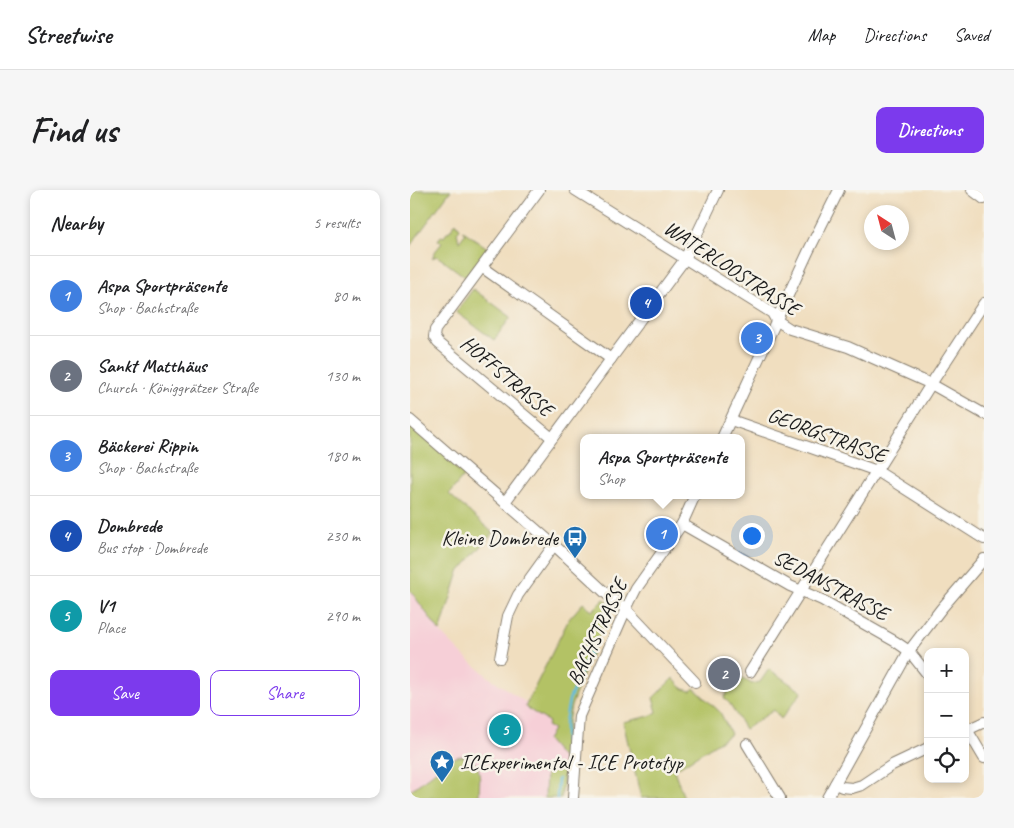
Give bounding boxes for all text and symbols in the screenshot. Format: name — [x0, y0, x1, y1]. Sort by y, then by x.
text: Streetwise — [25, 20, 111, 50]
text: Map — [808, 24, 835, 46]
text: Directions — [863, 24, 926, 46]
text: Saved — [954, 24, 989, 46]
button: Directions — [876, 107, 984, 153]
text: Find us — [30, 108, 117, 153]
north arrow — [864, 205, 909, 250]
text: Nearby — [50, 210, 103, 236]
text: 5 results — [313, 213, 360, 233]
street label: WATERLOOSTRASSE — [659, 214, 807, 323]
text: Aspa Sportpräsente — [97, 274, 227, 298]
pin: 4 — [630, 284, 662, 322]
text: 1 — [62, 286, 70, 306]
text: 80 m — [333, 286, 360, 306]
text: Shop · Bachstraße — [97, 298, 198, 318]
pin: 3 — [741, 319, 773, 357]
street label: HOFFSTRASSE — [455, 330, 561, 424]
text: Sankt Matthäus — [97, 354, 206, 378]
text: 2 — [62, 366, 70, 386]
text: 130 m — [326, 366, 360, 386]
text: Church · Königgrätzer Straße — [97, 378, 258, 398]
street label: GEORGSTRASSE — [764, 402, 893, 469]
text: Bäckerei Rippin — [97, 434, 198, 458]
popup — [580, 434, 745, 499]
text: Aspa Sportpräsente — [598, 445, 727, 469]
text: 3 — [62, 446, 70, 466]
text: 180 m — [326, 446, 360, 466]
text: Shop · Bachstraße — [97, 458, 198, 478]
text: Shop — [598, 469, 625, 489]
text: Dombrede — [97, 514, 162, 538]
pin: 1 — [646, 515, 678, 553]
your location — [739, 523, 765, 549]
place label: Kleine Dombrede — [442, 525, 559, 551]
bus stop icon: Kleine Dombrede — [562, 525, 588, 559]
text: 4 — [62, 526, 70, 546]
text: 230 m — [326, 526, 360, 546]
text: Bus stop · Dombrede — [97, 538, 207, 558]
street label: SEDANSTRASSE — [769, 544, 896, 628]
street label: BACHSTRASSE — [561, 572, 634, 689]
text: V1 — [97, 594, 115, 618]
text: 5 — [63, 606, 69, 626]
text: 290 m — [326, 606, 360, 626]
text: Place — [97, 618, 125, 638]
map controls — [924, 648, 969, 783]
button: + — [924, 648, 969, 693]
pin: 2 — [708, 655, 740, 693]
button: Save — [50, 670, 200, 716]
button: Share — [210, 670, 360, 716]
button: − — [924, 693, 969, 738]
pin: 5 — [489, 711, 521, 749]
button: locate — [924, 738, 969, 783]
place icon: ICExperimental - ICE Prototyp — [429, 749, 455, 783]
place label: ICExperimental - ICE Prototyp — [460, 749, 684, 775]

